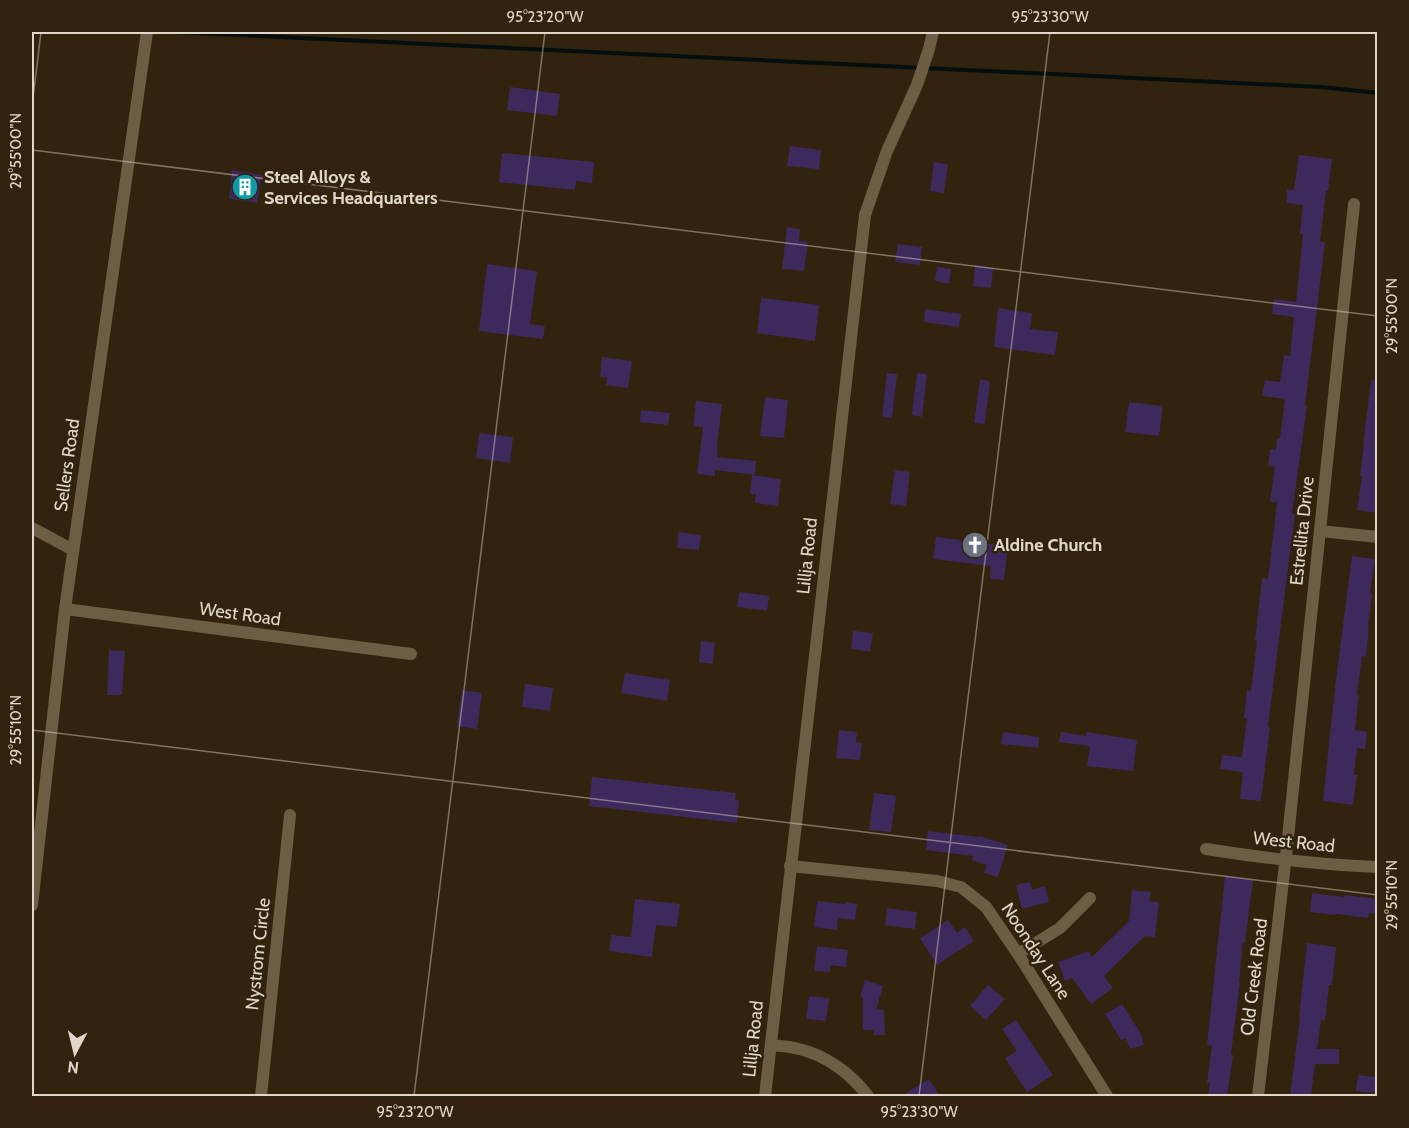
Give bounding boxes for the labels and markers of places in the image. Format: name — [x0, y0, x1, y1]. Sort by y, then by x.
place label: Steel Alloys & Services Headquarters — [264, 166, 438, 209]
building icon: Steel Alloys & Services Headquarters — [230, 172, 260, 202]
church icon: Aldine Church — [960, 530, 990, 560]
place label: Aldine Church — [994, 534, 1102, 556]

